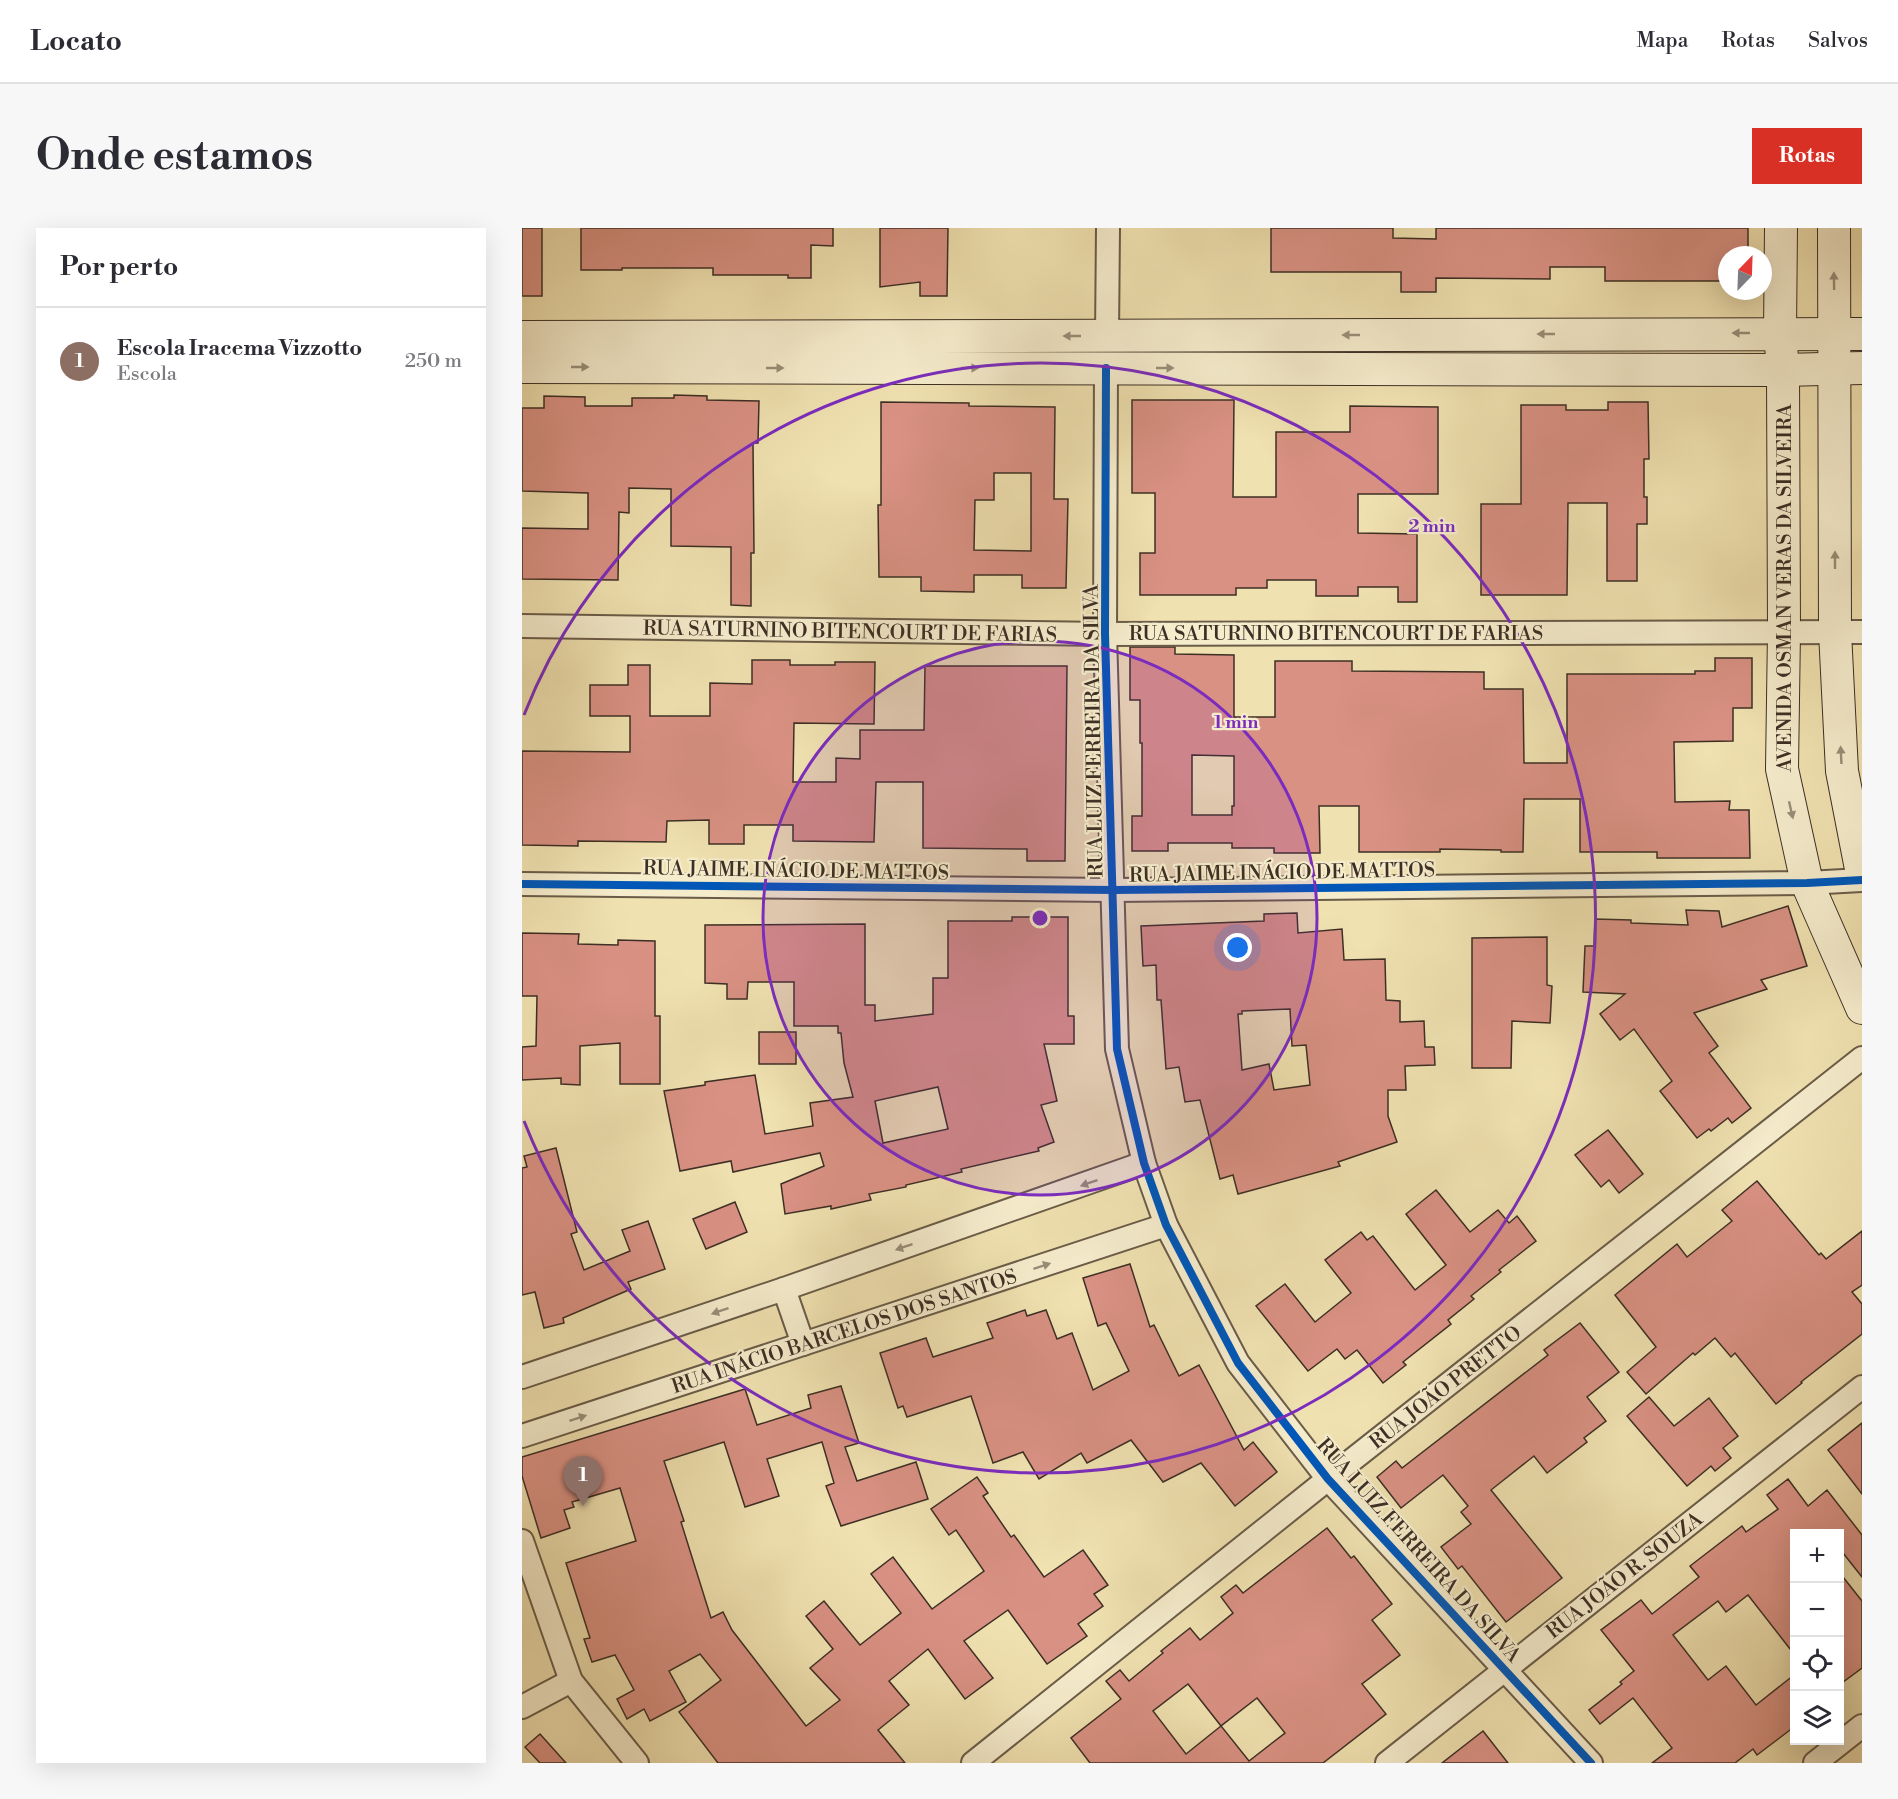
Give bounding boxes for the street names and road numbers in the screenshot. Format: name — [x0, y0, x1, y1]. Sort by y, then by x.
street label: AVENIDA OSMAN VERAS DA SILVEIRA — [1773, 403, 1798, 773]
street label: RUA LUIZ FERREIRA DA SILVA — [1079, 583, 1110, 878]
street label: RUA SATURNINO BITENCOURT DE FARIAS — [643, 616, 1057, 649]
street label: RUA SATURNINO BITENCOURT DE FARIAS — [1129, 622, 1543, 647]
street label: RUA JAIME INÁCIO DE MATTOS — [643, 855, 949, 887]
street label: RUA JAIME INÁCIO DE MATTOS — [1129, 857, 1435, 889]
street label: RUA INÁCIO BARCELOS DOS SANTOS — [668, 1264, 1020, 1400]
street label: RUA JOÃO PRETTO — [1364, 1319, 1527, 1455]
street label: RUA LUIZ FERREIRA DA SILVA — [1311, 1434, 1526, 1669]
street label: RUA JOÃO R. SOUZA — [1540, 1505, 1709, 1645]

